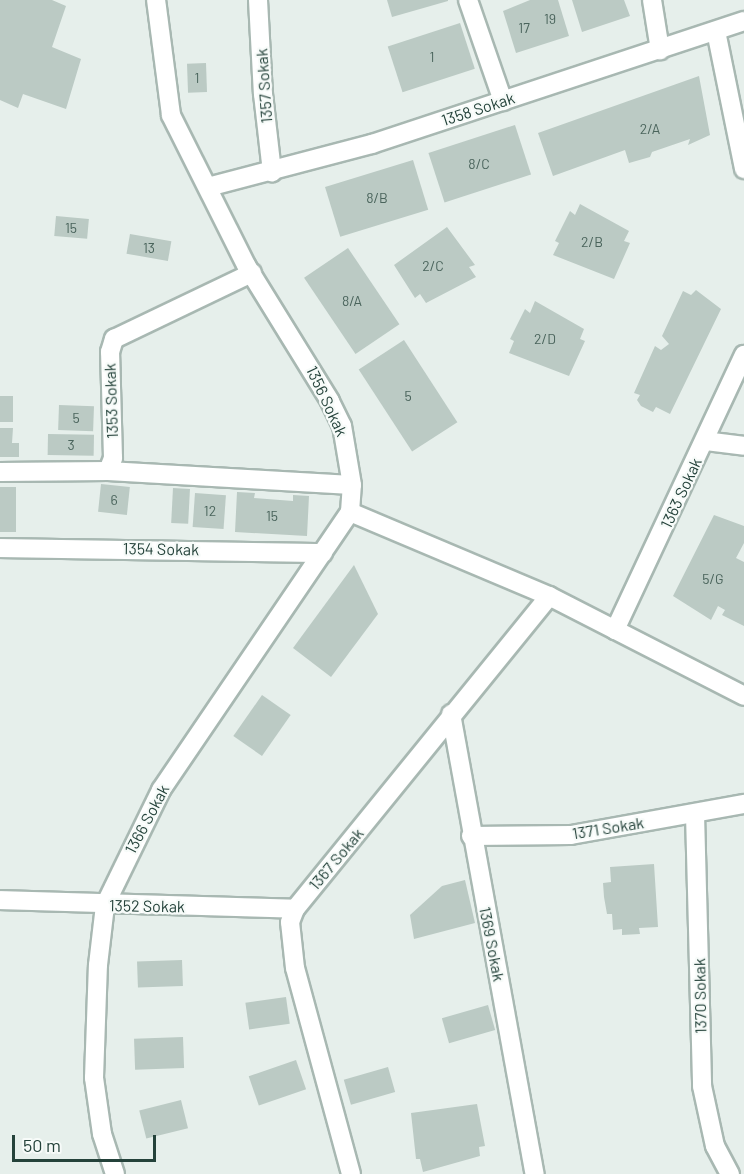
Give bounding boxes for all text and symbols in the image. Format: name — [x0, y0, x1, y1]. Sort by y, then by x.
house number: 19 — [544, 11, 556, 27]
house number: 17 — [518, 20, 530, 36]
street label: 1357 Sokak — [252, 48, 276, 124]
house number: 1 — [430, 49, 434, 65]
house number: 1 — [195, 70, 199, 86]
street label: 1358 Sokak — [439, 88, 517, 130]
house number: 2/A — [640, 121, 660, 137]
house number: 8/C — [468, 156, 490, 172]
house number: 8/B — [366, 190, 388, 206]
house number: 15 — [65, 220, 77, 236]
house number: 2/B — [581, 234, 603, 250]
house number: 13 — [143, 240, 155, 256]
house number: 2/C — [422, 258, 444, 274]
house number: 8/A — [342, 293, 362, 309]
house number: 2/D — [534, 331, 556, 347]
street label: 1353 Sokak — [100, 363, 122, 439]
street label: 1356 Sokak — [302, 363, 352, 439]
house number: 5 — [404, 388, 412, 404]
house number: 5 — [72, 410, 80, 426]
house number: 3 — [67, 437, 75, 453]
street label: 1363 Sokak — [656, 455, 706, 531]
house number: 6 — [110, 492, 118, 508]
house number: 12 — [204, 503, 216, 519]
house number: 15 — [266, 508, 278, 524]
street label: 1354 Sokak — [123, 539, 199, 559]
house number: 5/G — [702, 571, 724, 587]
street label: 1366 Sokak — [121, 781, 173, 857]
street label: 1371 Sokak — [571, 813, 645, 843]
street label: 1367 Sokak — [305, 824, 367, 894]
street label: 1352 Sokak — [109, 896, 185, 916]
street label: 1369 Sokak — [475, 905, 509, 983]
street label: 1370 Sokak — [690, 958, 710, 1034]
scale bar — [15, 1123, 159, 1161]
text: 50 m — [23, 1134, 61, 1156]

